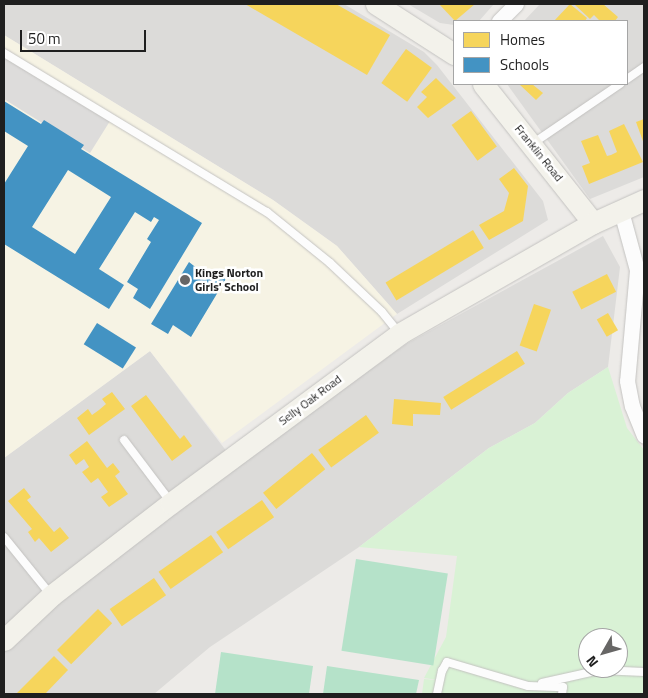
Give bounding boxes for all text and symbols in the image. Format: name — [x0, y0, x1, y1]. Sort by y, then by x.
scale bar — [22, 20, 149, 52]
legend — [453, 20, 628, 85]
text: 50 m — [28, 27, 61, 50]
text: Homes — [500, 28, 545, 51]
text: Schools — [500, 53, 549, 76]
street label: Franklin Road — [512, 122, 566, 184]
place label: Kings Norton Girls' School — [195, 266, 263, 294]
marker: Kings Norton Girls' School — [179, 274, 191, 286]
street label: Selly Oak Road — [276, 372, 344, 428]
north arrow — [578, 628, 628, 678]
text: N — [580, 652, 603, 672]

